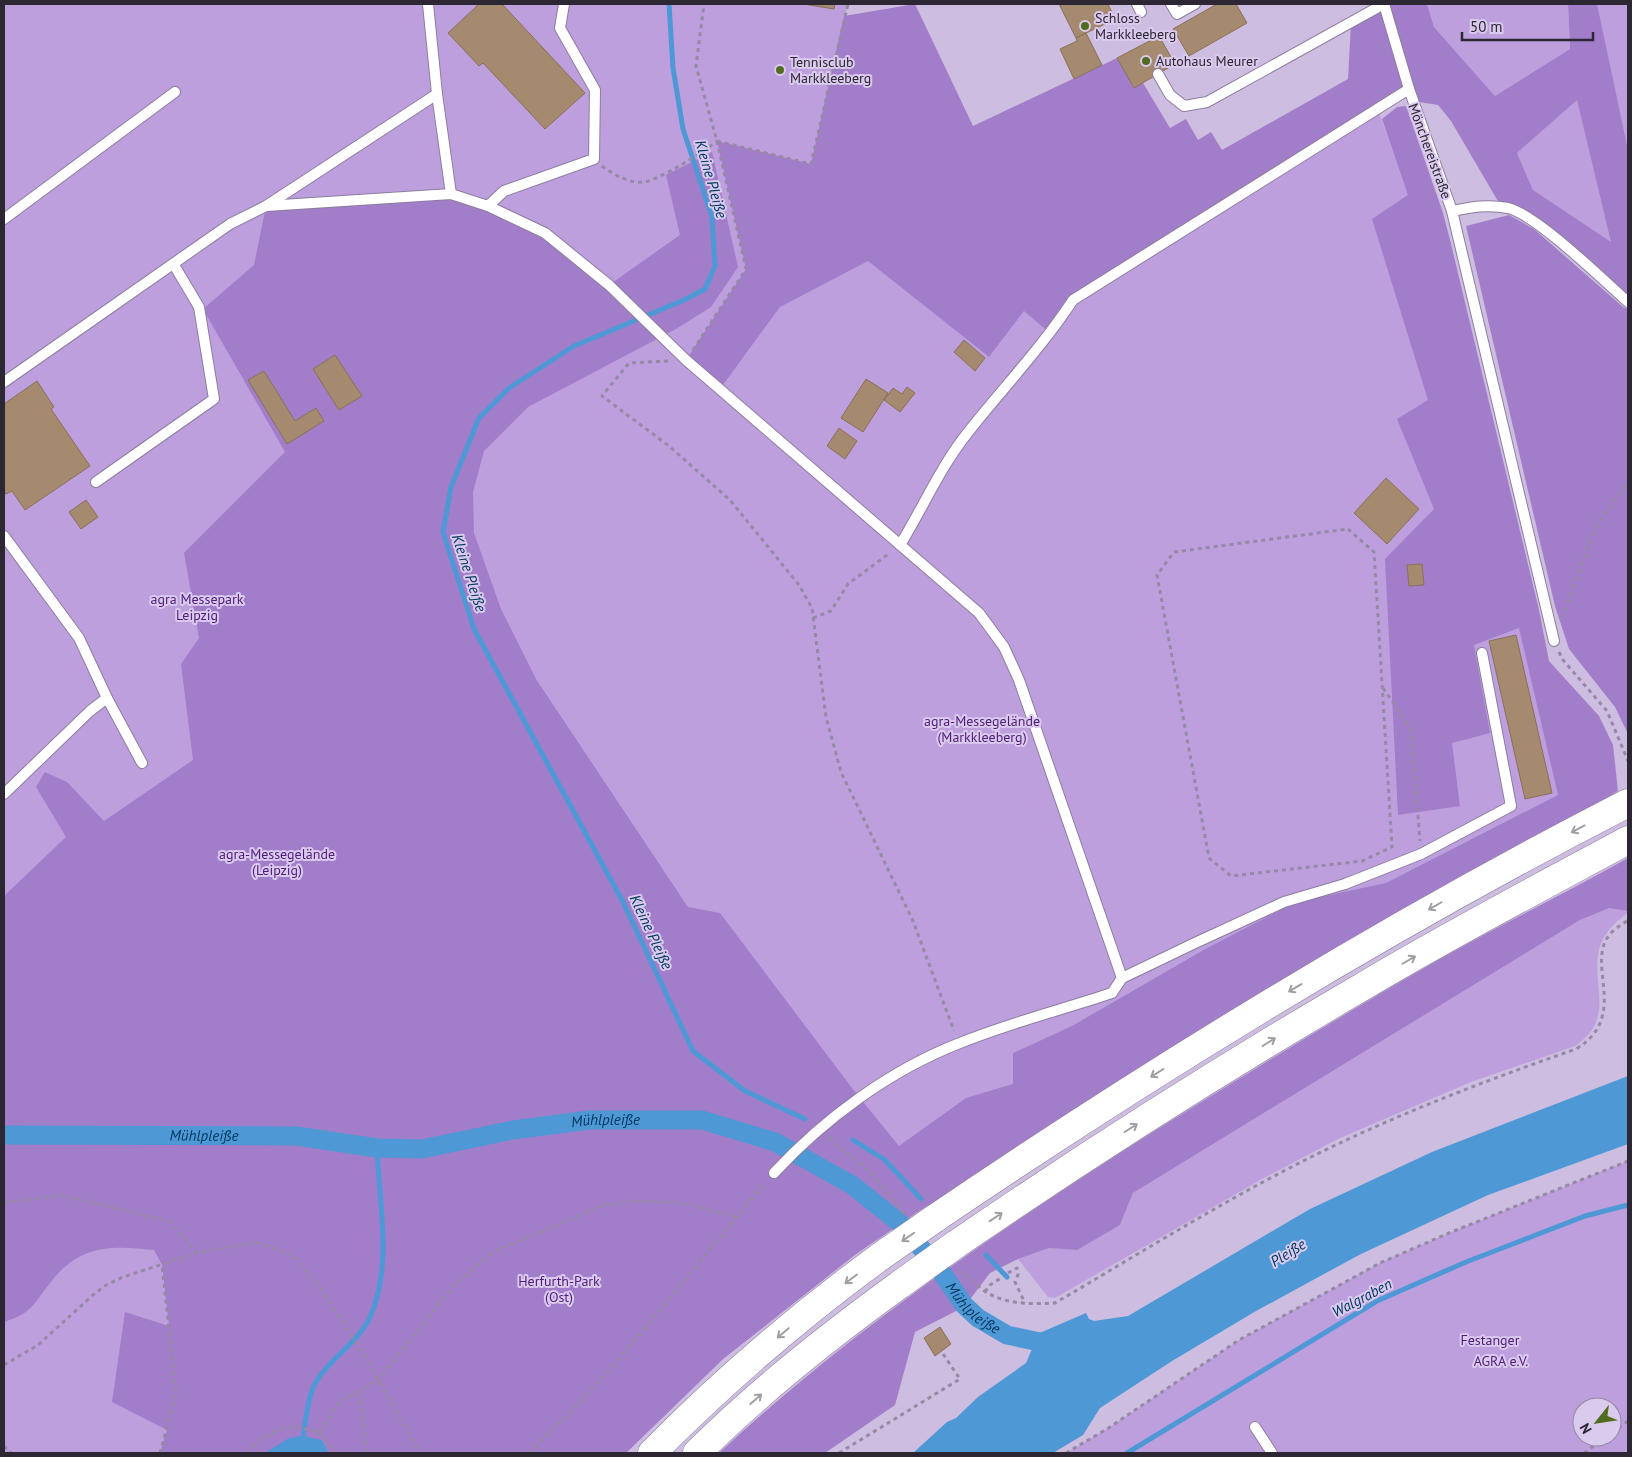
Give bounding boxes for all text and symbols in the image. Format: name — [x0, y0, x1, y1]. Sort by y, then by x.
place label: Schloss Markkleeberg — [1095, 9, 1176, 43]
scale bar — [1462, 10, 1593, 42]
text: 50 m — [1470, 17, 1503, 36]
marker: Schloss Markkleeberg — [1079, 20, 1091, 32]
place label: Autohaus Meurer — [1156, 52, 1258, 70]
place label: Tennisclub Markkleeberg — [790, 53, 871, 87]
marker: Autohaus Meurer — [1140, 55, 1152, 67]
marker: Tennisclub Markkleeberg — [774, 64, 786, 76]
street label: Mönchereistraße — [1404, 101, 1456, 201]
water label: Kleine Pleiße — [691, 138, 732, 220]
water label: Kleine Pleiße — [448, 532, 491, 614]
park label: agra Messepark Leipzig — [151, 590, 244, 624]
park label: agra-Messegelände (Markkleeberg) — [924, 712, 1040, 746]
one-way arrow — [1571, 824, 1586, 834]
park label: agra-Messegelände (Leipzig) — [219, 845, 335, 879]
water label: Kleine Pleiße — [626, 891, 677, 972]
one-way arrow — [1428, 901, 1443, 911]
one-way arrow — [1402, 954, 1416, 964]
one-way arrow — [1288, 983, 1302, 993]
one-way arrow — [1262, 1037, 1276, 1047]
one-way arrow — [1150, 1069, 1164, 1079]
water label: Mühlpleiße — [570, 1110, 640, 1131]
one-way arrow — [1124, 1122, 1138, 1133]
water label: Mühlpleiße — [170, 1126, 239, 1145]
one-way arrow — [988, 1212, 1002, 1222]
one-way arrow — [902, 1232, 915, 1243]
water label: Pleiße — [1267, 1234, 1309, 1271]
park label: Herfurth-Park (Ost) — [518, 1272, 600, 1306]
one-way arrow — [845, 1273, 858, 1284]
water label: Walgraben — [1329, 1274, 1395, 1321]
water label: Mühlpleiße — [942, 1278, 1004, 1338]
one-way arrow — [777, 1327, 790, 1338]
park label: Festanger — [1461, 1331, 1520, 1349]
park label: AGRA e.V. — [1474, 1352, 1528, 1370]
one-way arrow — [750, 1393, 763, 1404]
north arrow — [1572, 1397, 1622, 1447]
text: N — [1576, 1420, 1596, 1437]

